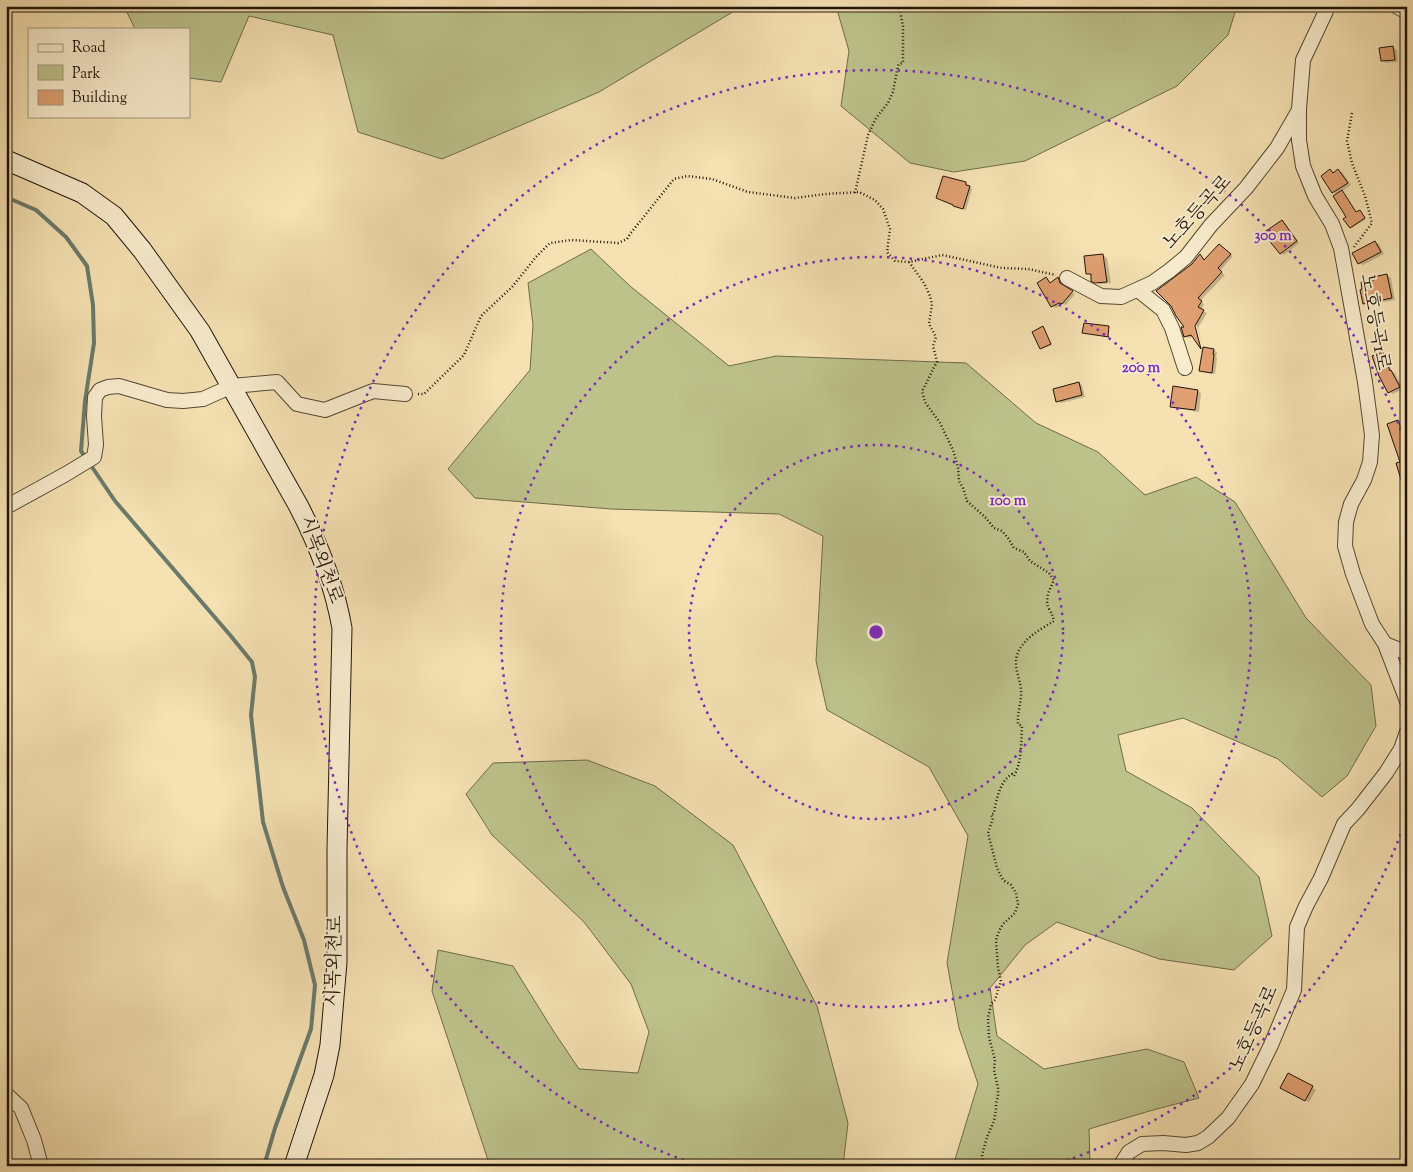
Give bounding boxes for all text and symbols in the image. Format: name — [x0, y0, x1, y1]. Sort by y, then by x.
legend — [28, 28, 190, 118]
text: Road — [72, 38, 106, 59]
text: Park — [72, 64, 101, 85]
text: Building — [72, 88, 127, 109]
street label: 노호등곡로 — [1157, 170, 1239, 256]
text: 300 m — [1254, 226, 1292, 247]
street label: 노호등곡1로 — [1352, 271, 1396, 373]
text: 200 m — [1122, 358, 1161, 379]
text: 100 m — [990, 491, 1027, 512]
street label: 시목외천로 — [292, 512, 348, 608]
centre of rings — [867, 623, 885, 641]
street label: 시목외천로 — [320, 915, 350, 1007]
street label: 노호등곡로 — [1224, 982, 1286, 1076]

